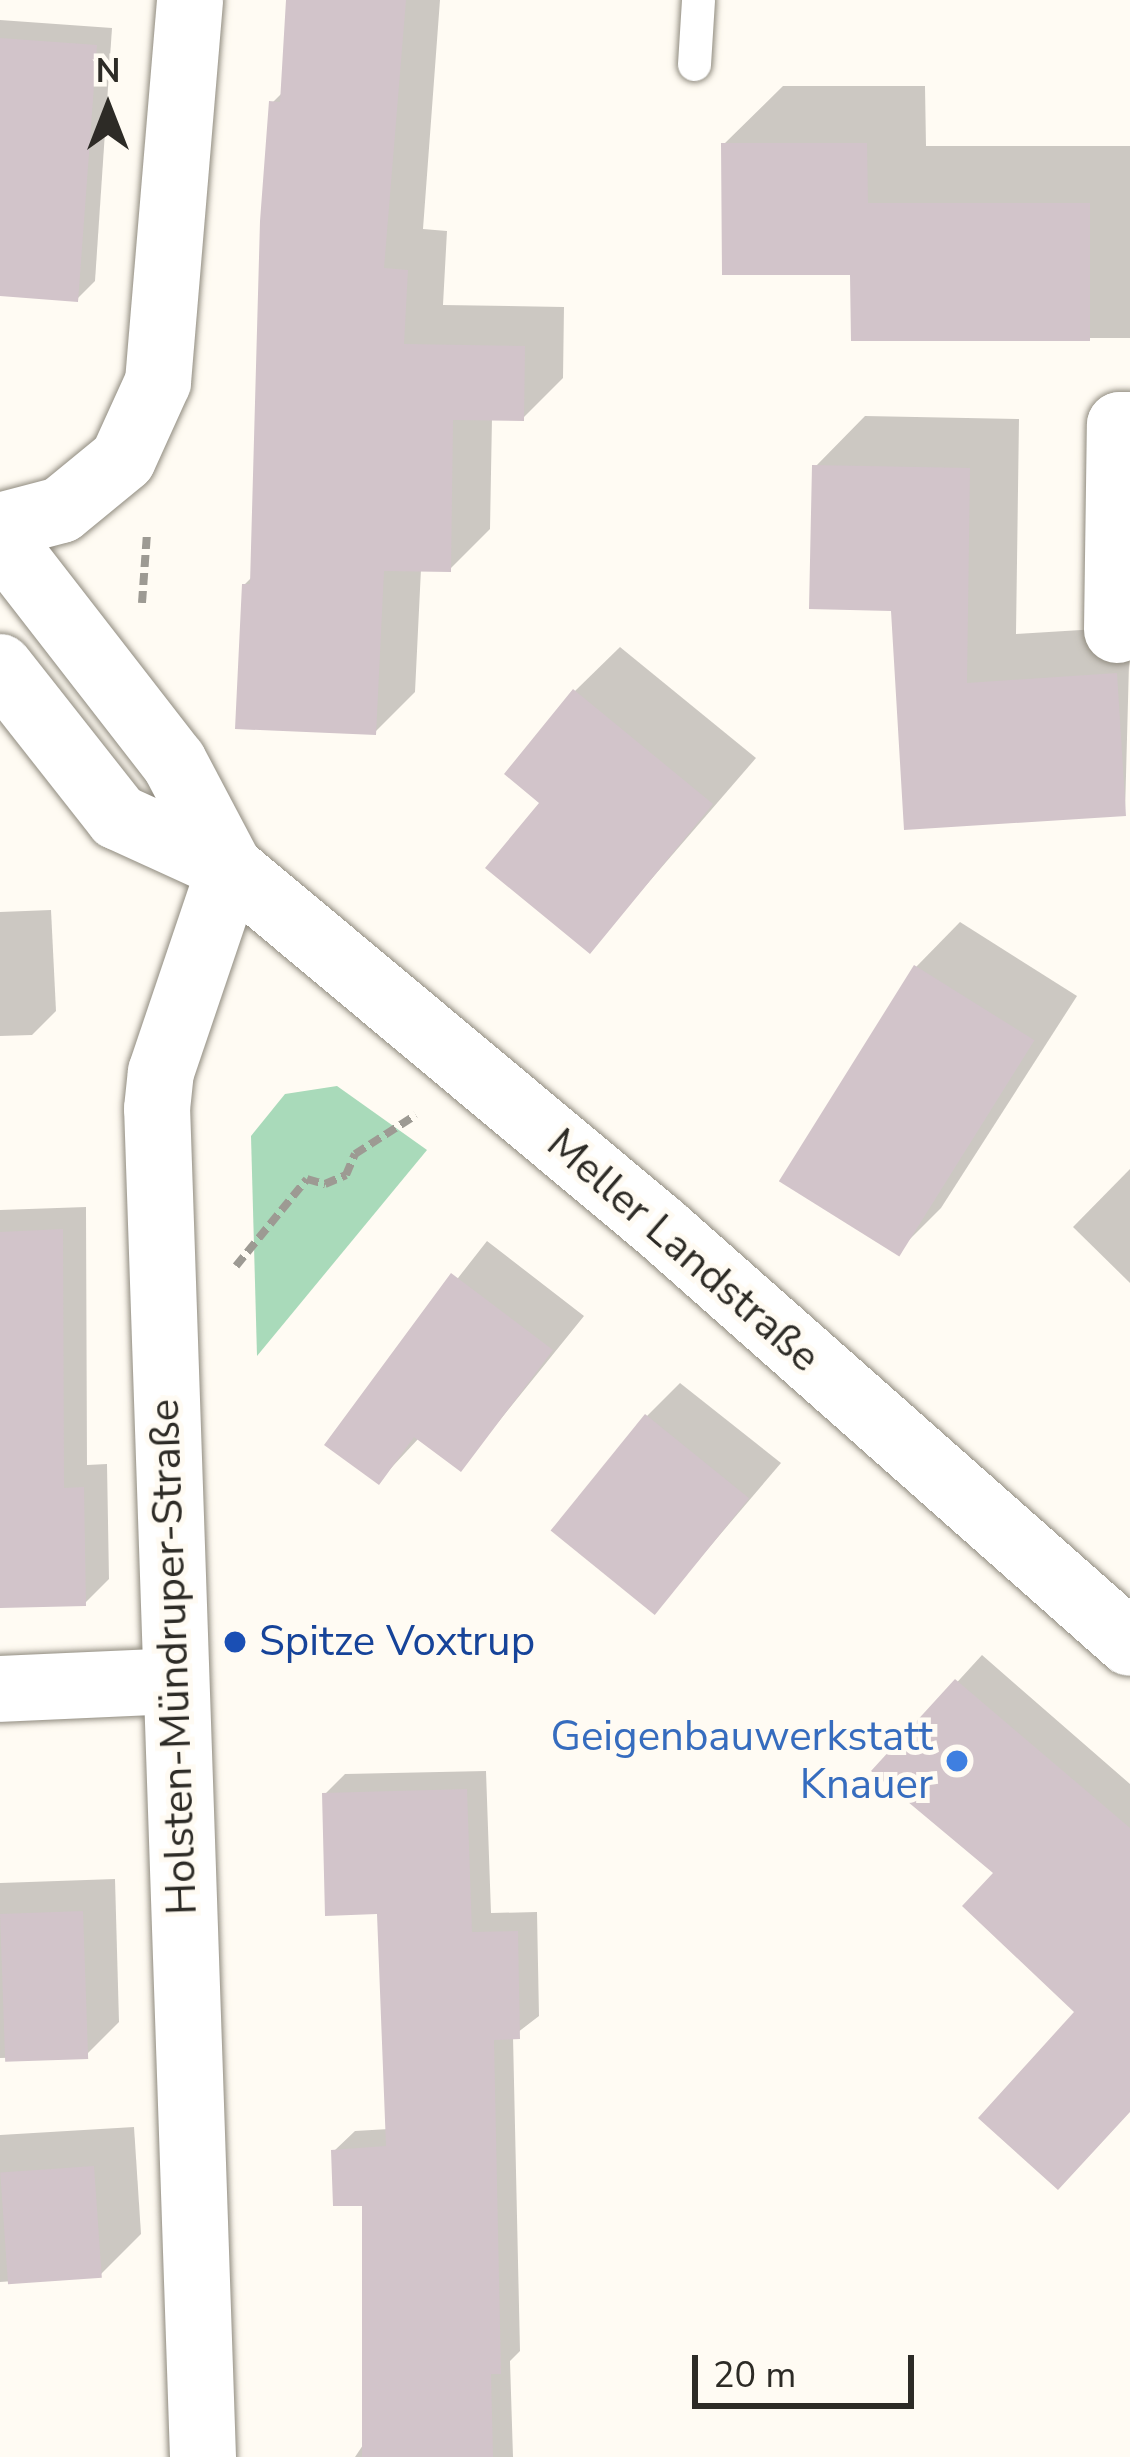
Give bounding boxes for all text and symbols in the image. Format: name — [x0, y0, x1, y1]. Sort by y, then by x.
north arrow — [48, 48, 168, 168]
text: N — [96, 49, 120, 94]
street label: Meller Landstraße — [536, 1119, 830, 1383]
street label: Holsten-Mündruper-Straße — [140, 1398, 208, 1916]
place label: Spitze Voxtrup — [259, 1617, 535, 1667]
marker: Spitze Voxtrup — [222, 1629, 248, 1655]
place label: Geigenbauwerkstatt Knauer — [550, 1712, 933, 1810]
marker: Geigenbauwerkstatt Knauer — [944, 1748, 970, 1774]
scale bar — [698, 2331, 920, 2405]
text: 20 m — [713, 2351, 796, 2400]

